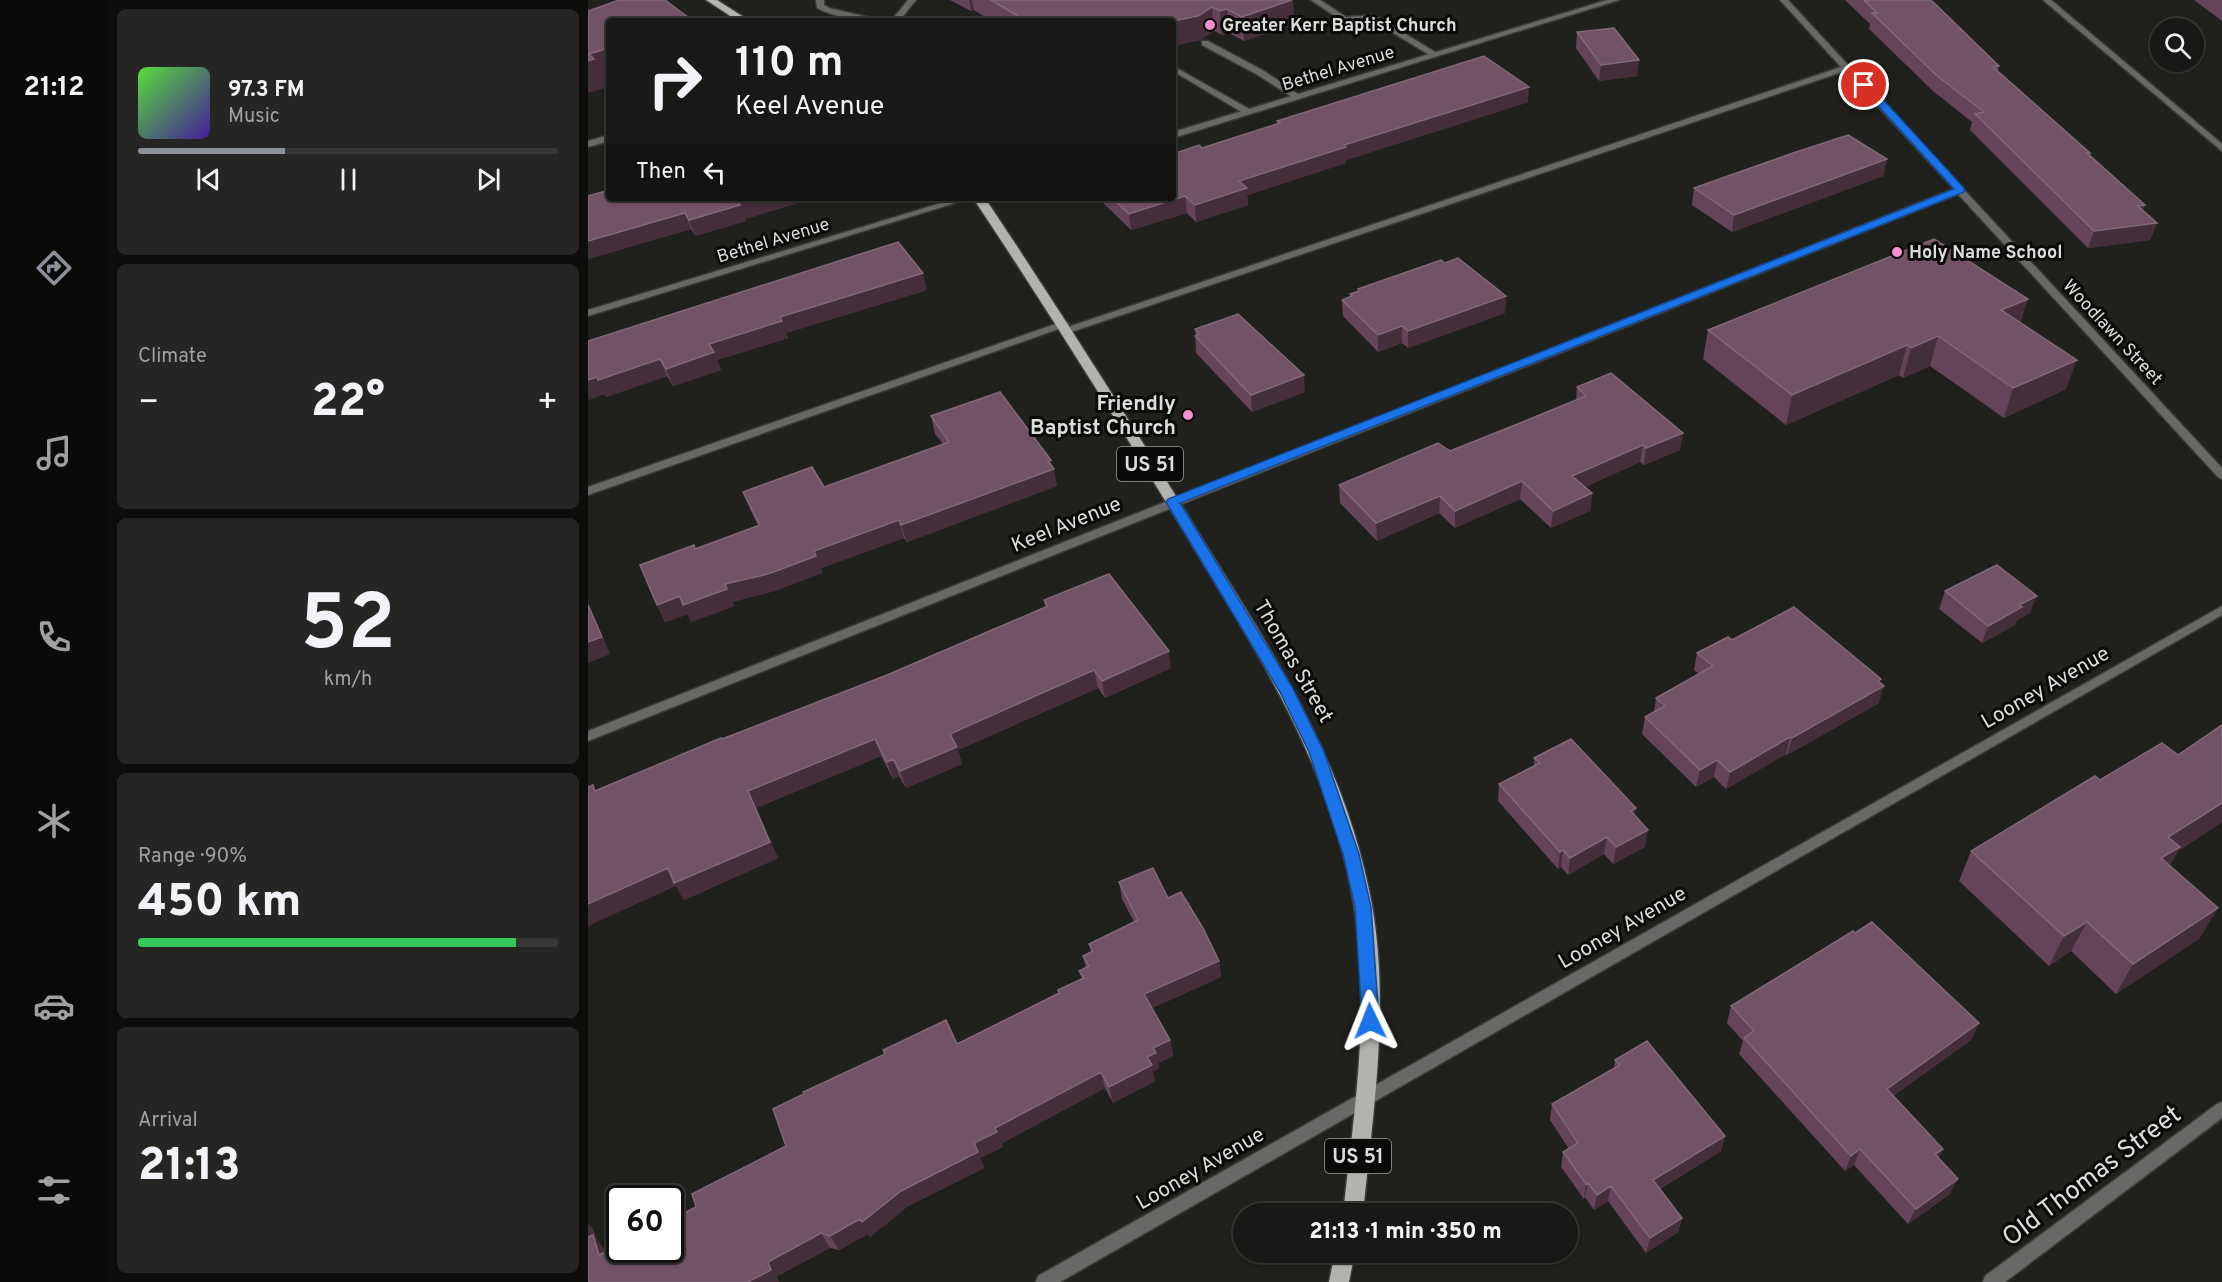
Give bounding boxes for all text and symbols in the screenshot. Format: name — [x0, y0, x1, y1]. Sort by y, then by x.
place label: Greater Kerr Baptist Church — [1222, 15, 1457, 38]
marker: Greater Kerr Baptist Church — [1203, 18, 1217, 32]
map controls — [2150, 18, 2204, 72]
button: search — [2150, 18, 2204, 72]
text: 110 m — [735, 38, 844, 91]
street label: Bethel Avenue — [1279, 41, 1397, 97]
icon: right — [636, 42, 714, 120]
pin — [1838, 59, 1889, 110]
icon: arrive — [1847, 68, 1880, 101]
text: 21:12 — [23, 71, 85, 105]
text: 97.3 FM — [228, 77, 305, 104]
text: Keel Avenue — [735, 90, 884, 124]
text: Music — [228, 104, 280, 130]
icon: left — [698, 156, 731, 189]
text: Then — [636, 159, 686, 186]
icon: previous — [192, 163, 225, 196]
icon: pause — [332, 163, 365, 196]
icon: next — [472, 163, 505, 196]
street label: Bethel Avenue — [714, 213, 832, 269]
place label: Holy Name School — [1909, 242, 2063, 265]
marker: Holy Name School — [1890, 245, 1904, 259]
icon: directions — [33, 247, 75, 289]
street label: Woodlawn Street — [2057, 275, 2167, 391]
text: Climate — [138, 344, 207, 370]
text: 22° — [311, 375, 385, 432]
text: − — [138, 383, 159, 425]
text: + — [537, 383, 558, 425]
place label: Friendly Baptist Church — [1030, 391, 1176, 442]
marker: Friendly Baptist Church — [1181, 408, 1195, 422]
icon: music — [33, 432, 75, 474]
road number: US 51 — [1117, 447, 1183, 481]
street label: Keel Avenue — [1008, 491, 1125, 560]
text: 52 — [300, 578, 396, 677]
street label: Thomas Street — [1247, 595, 1339, 728]
icon: phone — [33, 616, 75, 658]
street label: Looney Avenue — [1977, 641, 2115, 736]
text: km/h — [324, 667, 372, 693]
icon: climate — [33, 800, 75, 842]
text: Range · 90% — [138, 844, 247, 870]
text: 450 km — [138, 875, 301, 932]
street label: Looney Avenue — [1554, 881, 1692, 976]
icon: car — [33, 985, 75, 1027]
position arrow — [1338, 989, 1402, 1053]
street label: Old Thomas Street — [1996, 1099, 2189, 1255]
text: Arrival — [138, 1108, 198, 1134]
street label: Looney Avenue — [1132, 1122, 1270, 1217]
text: 21:13 — [138, 1139, 240, 1196]
road number: US 51 — [1325, 1139, 1391, 1173]
icon: filters — [33, 1169, 75, 1211]
speed limit sign: 60 — [606, 1185, 684, 1263]
text: 21:13 · 1 min · 350 m — [1309, 1219, 1502, 1246]

